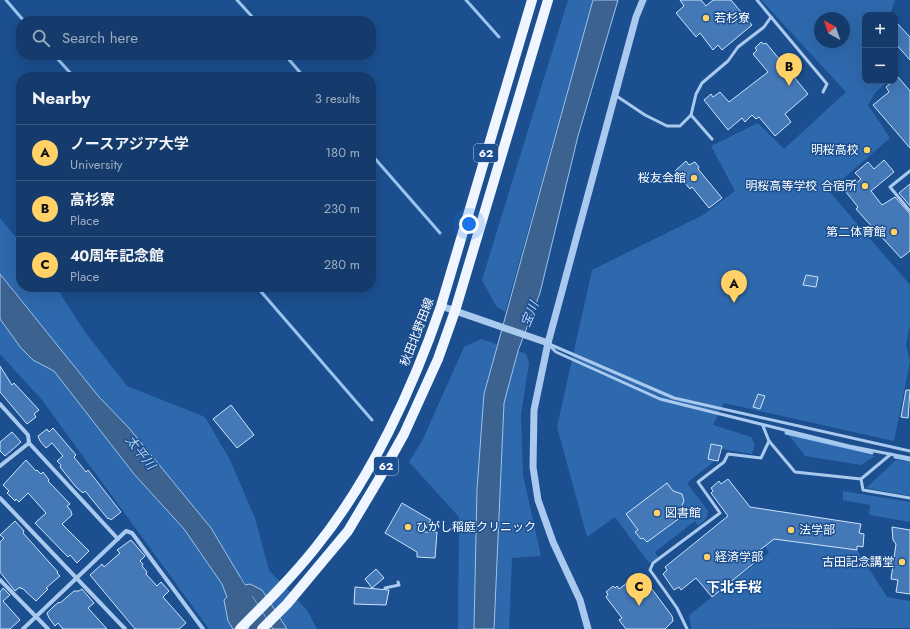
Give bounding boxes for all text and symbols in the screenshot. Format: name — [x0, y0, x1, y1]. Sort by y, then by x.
place label: 若杉寮 — [714, 9, 750, 27]
north arrow — [814, 12, 850, 48]
map controls — [862, 12, 898, 84]
button: + — [862, 12, 898, 48]
marker: 若杉寮 — [701, 13, 711, 23]
search box — [16, 16, 376, 60]
icon: search — [30, 27, 52, 49]
text: Search here — [62, 27, 138, 49]
button: − — [862, 48, 898, 84]
pin: B — [776, 53, 802, 86]
text: Nearby — [32, 86, 90, 110]
text: 3 results — [315, 89, 360, 108]
text: ノースアジア大学 — [70, 133, 189, 155]
place label: 明桜高校 — [811, 141, 859, 159]
text: A — [40, 143, 50, 162]
text: 180 m — [325, 143, 360, 162]
road number: 62 — [474, 144, 498, 162]
marker: 明桜高校 — [862, 145, 872, 155]
text: University — [70, 155, 122, 174]
place label: 桜友会館 — [638, 169, 686, 187]
marker: 桜友会館 — [689, 173, 699, 183]
place label: 明桜高等学校 合宿所 — [745, 177, 857, 195]
marker: 明桜高等学校 合宿所 — [860, 181, 870, 191]
text: 高杉寮 — [70, 189, 115, 211]
text: B — [41, 199, 49, 218]
text: 230 m — [324, 199, 360, 218]
text: Place — [70, 211, 99, 230]
your location — [459, 214, 479, 234]
place label: 第二体育館 — [826, 223, 886, 241]
marker: 第二体育館 — [889, 227, 899, 237]
text: ４０周年記念館 — [70, 245, 164, 267]
text: C — [40, 255, 50, 274]
text: 280 m — [324, 255, 360, 274]
text: Place — [70, 267, 99, 286]
pin: A — [721, 270, 747, 303]
street label: 秋田北野田線 — [396, 295, 438, 369]
water label: 宝川 — [516, 297, 544, 330]
water label: 太平川 — [121, 431, 161, 475]
road number: 62 — [374, 457, 398, 475]
place label: 図書館 — [665, 504, 701, 522]
marker: 図書館 — [652, 508, 662, 518]
place label: ひがし稲庭クリニック — [416, 518, 536, 536]
place label: 法学部 — [799, 521, 835, 539]
marker: ひがし稲庭クリニック — [403, 522, 413, 532]
marker: 法学部 — [786, 525, 796, 535]
place label: 経済学部 — [715, 548, 763, 566]
marker: 経済学部 — [702, 552, 712, 562]
place label: 古田記念講堂 — [822, 553, 894, 571]
marker: 古田記念講堂 — [897, 557, 907, 567]
pin: C — [626, 573, 652, 606]
district label: 下北手桜 — [706, 577, 762, 597]

